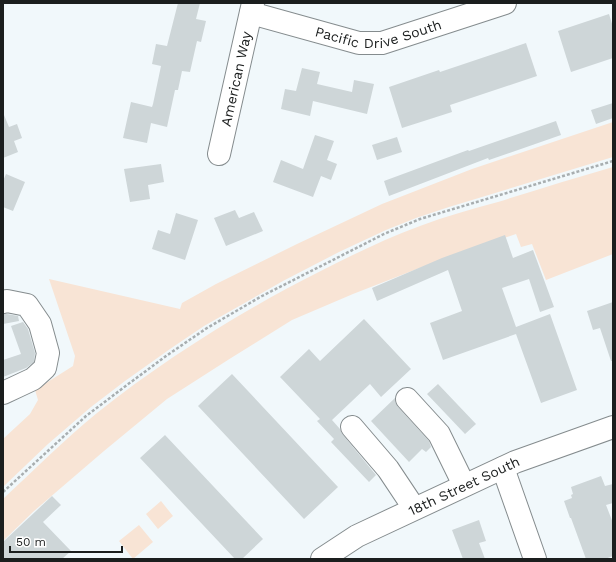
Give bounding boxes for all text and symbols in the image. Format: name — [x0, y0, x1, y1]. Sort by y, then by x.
street label: Pacific Drive South — [313, 16, 443, 51]
street label: American Way — [217, 29, 255, 128]
street label: 18th Street South — [406, 453, 522, 519]
scale bar — [10, 528, 122, 554]
text: 50 m — [16, 535, 46, 549]

